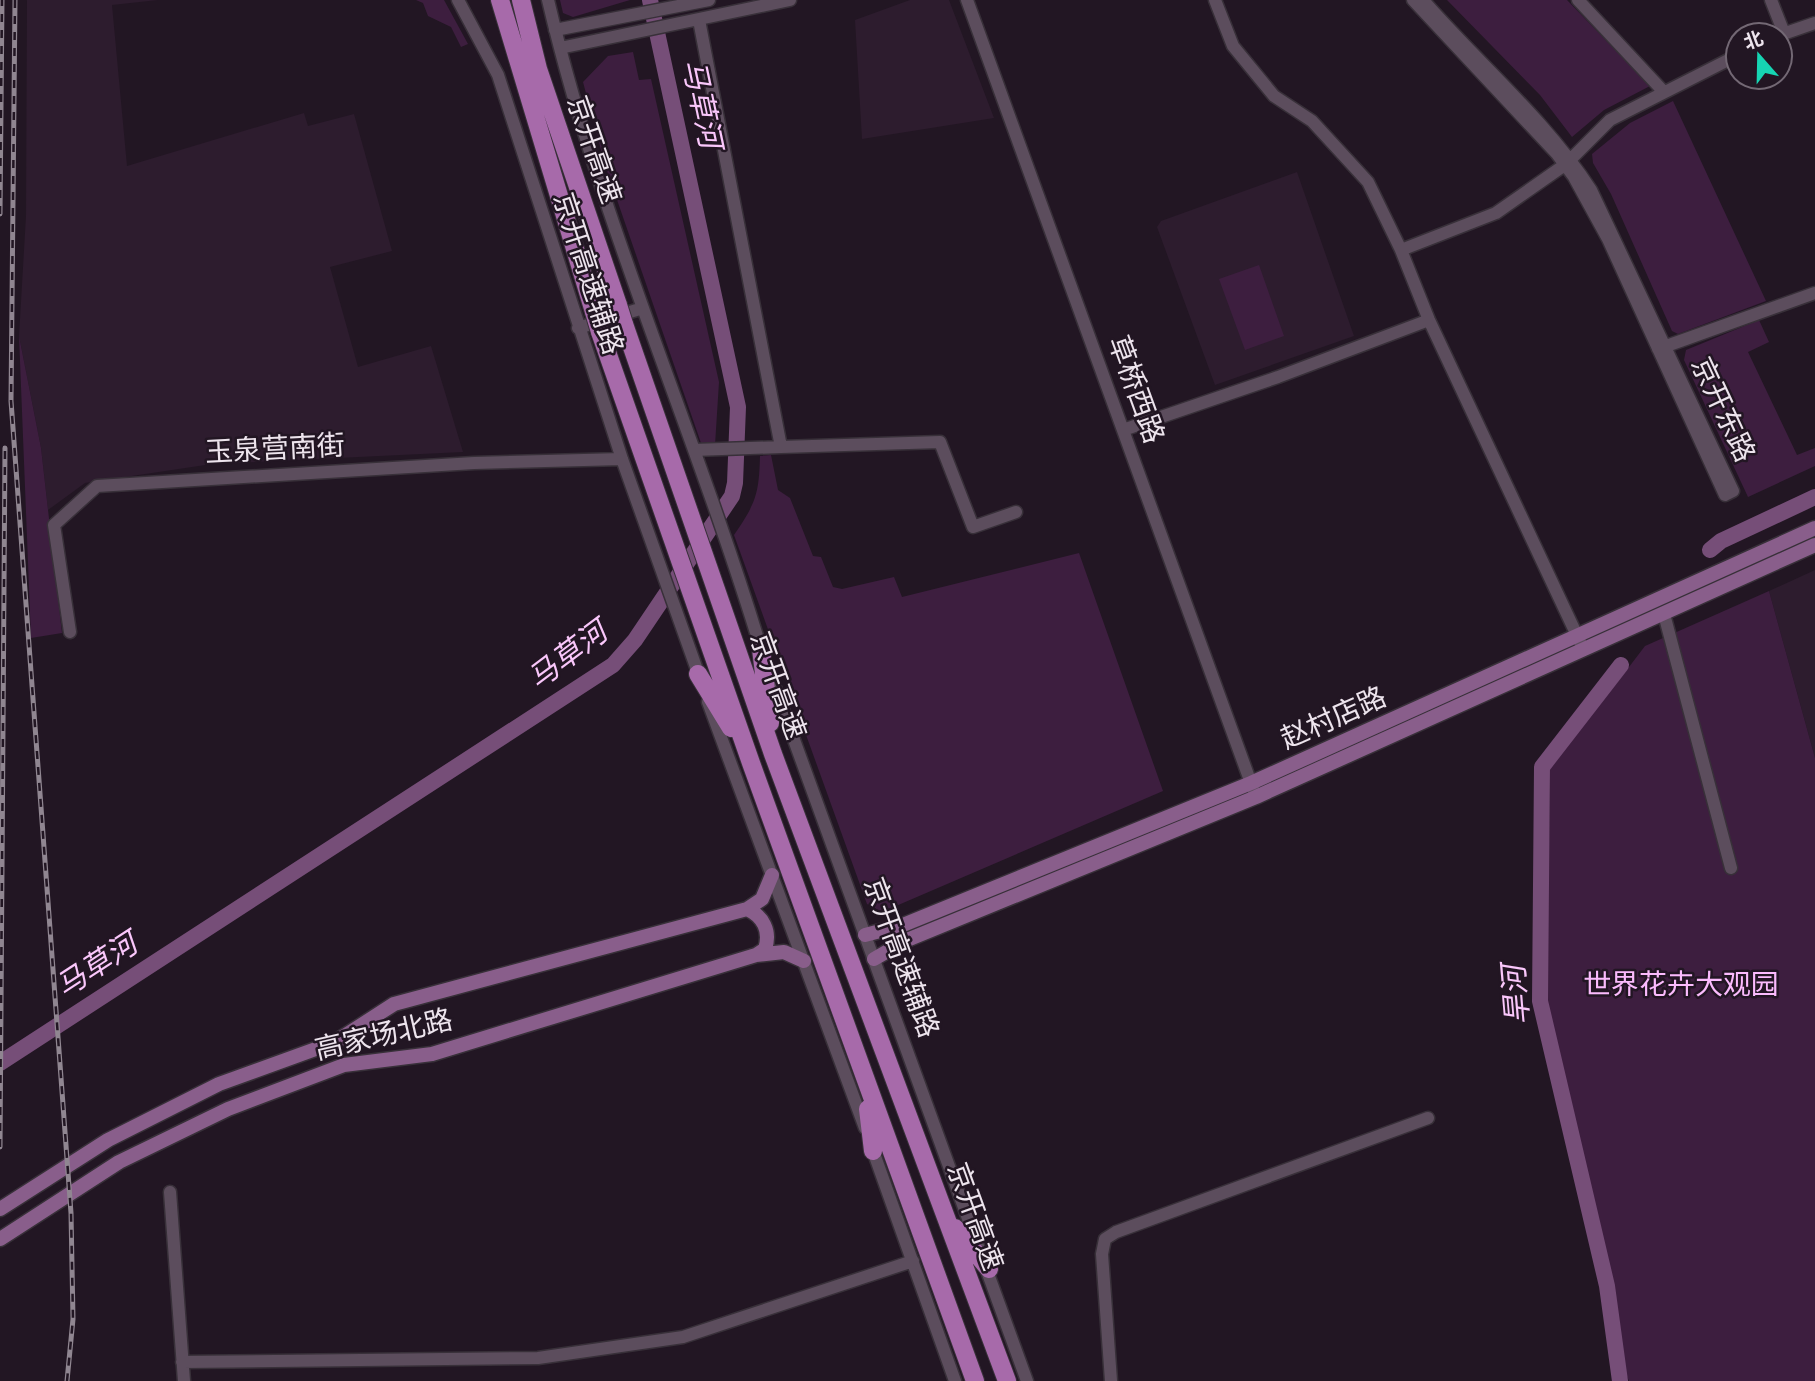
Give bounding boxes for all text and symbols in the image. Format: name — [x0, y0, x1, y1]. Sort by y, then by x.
north arrow — [1724, 21, 1794, 91]
text: 北 — [1741, 28, 1766, 54]
water label: 马草河 — [677, 56, 728, 156]
street label: 京开高速 — [562, 92, 626, 208]
street label: 京开高速辅路 — [548, 189, 628, 358]
street label: 草桥西路 — [1103, 332, 1169, 447]
street label: 京开东路 — [1686, 352, 1760, 467]
street label: 玉泉营南街 — [204, 430, 346, 468]
water label: 马草河 — [522, 612, 617, 695]
street label: 京开高速 — [745, 628, 811, 743]
street label: 赵村店路 — [1276, 682, 1391, 755]
street label: 京开高速辅路 — [858, 874, 944, 1042]
water label: 马草河 — [50, 925, 147, 1003]
water label: 旱河 — [1498, 959, 1535, 1026]
park label: 世界花卉大观园 — [1583, 970, 1779, 1000]
street label: 高家场北路 — [312, 1005, 455, 1065]
street label: 京开高速 — [942, 1159, 1008, 1274]

